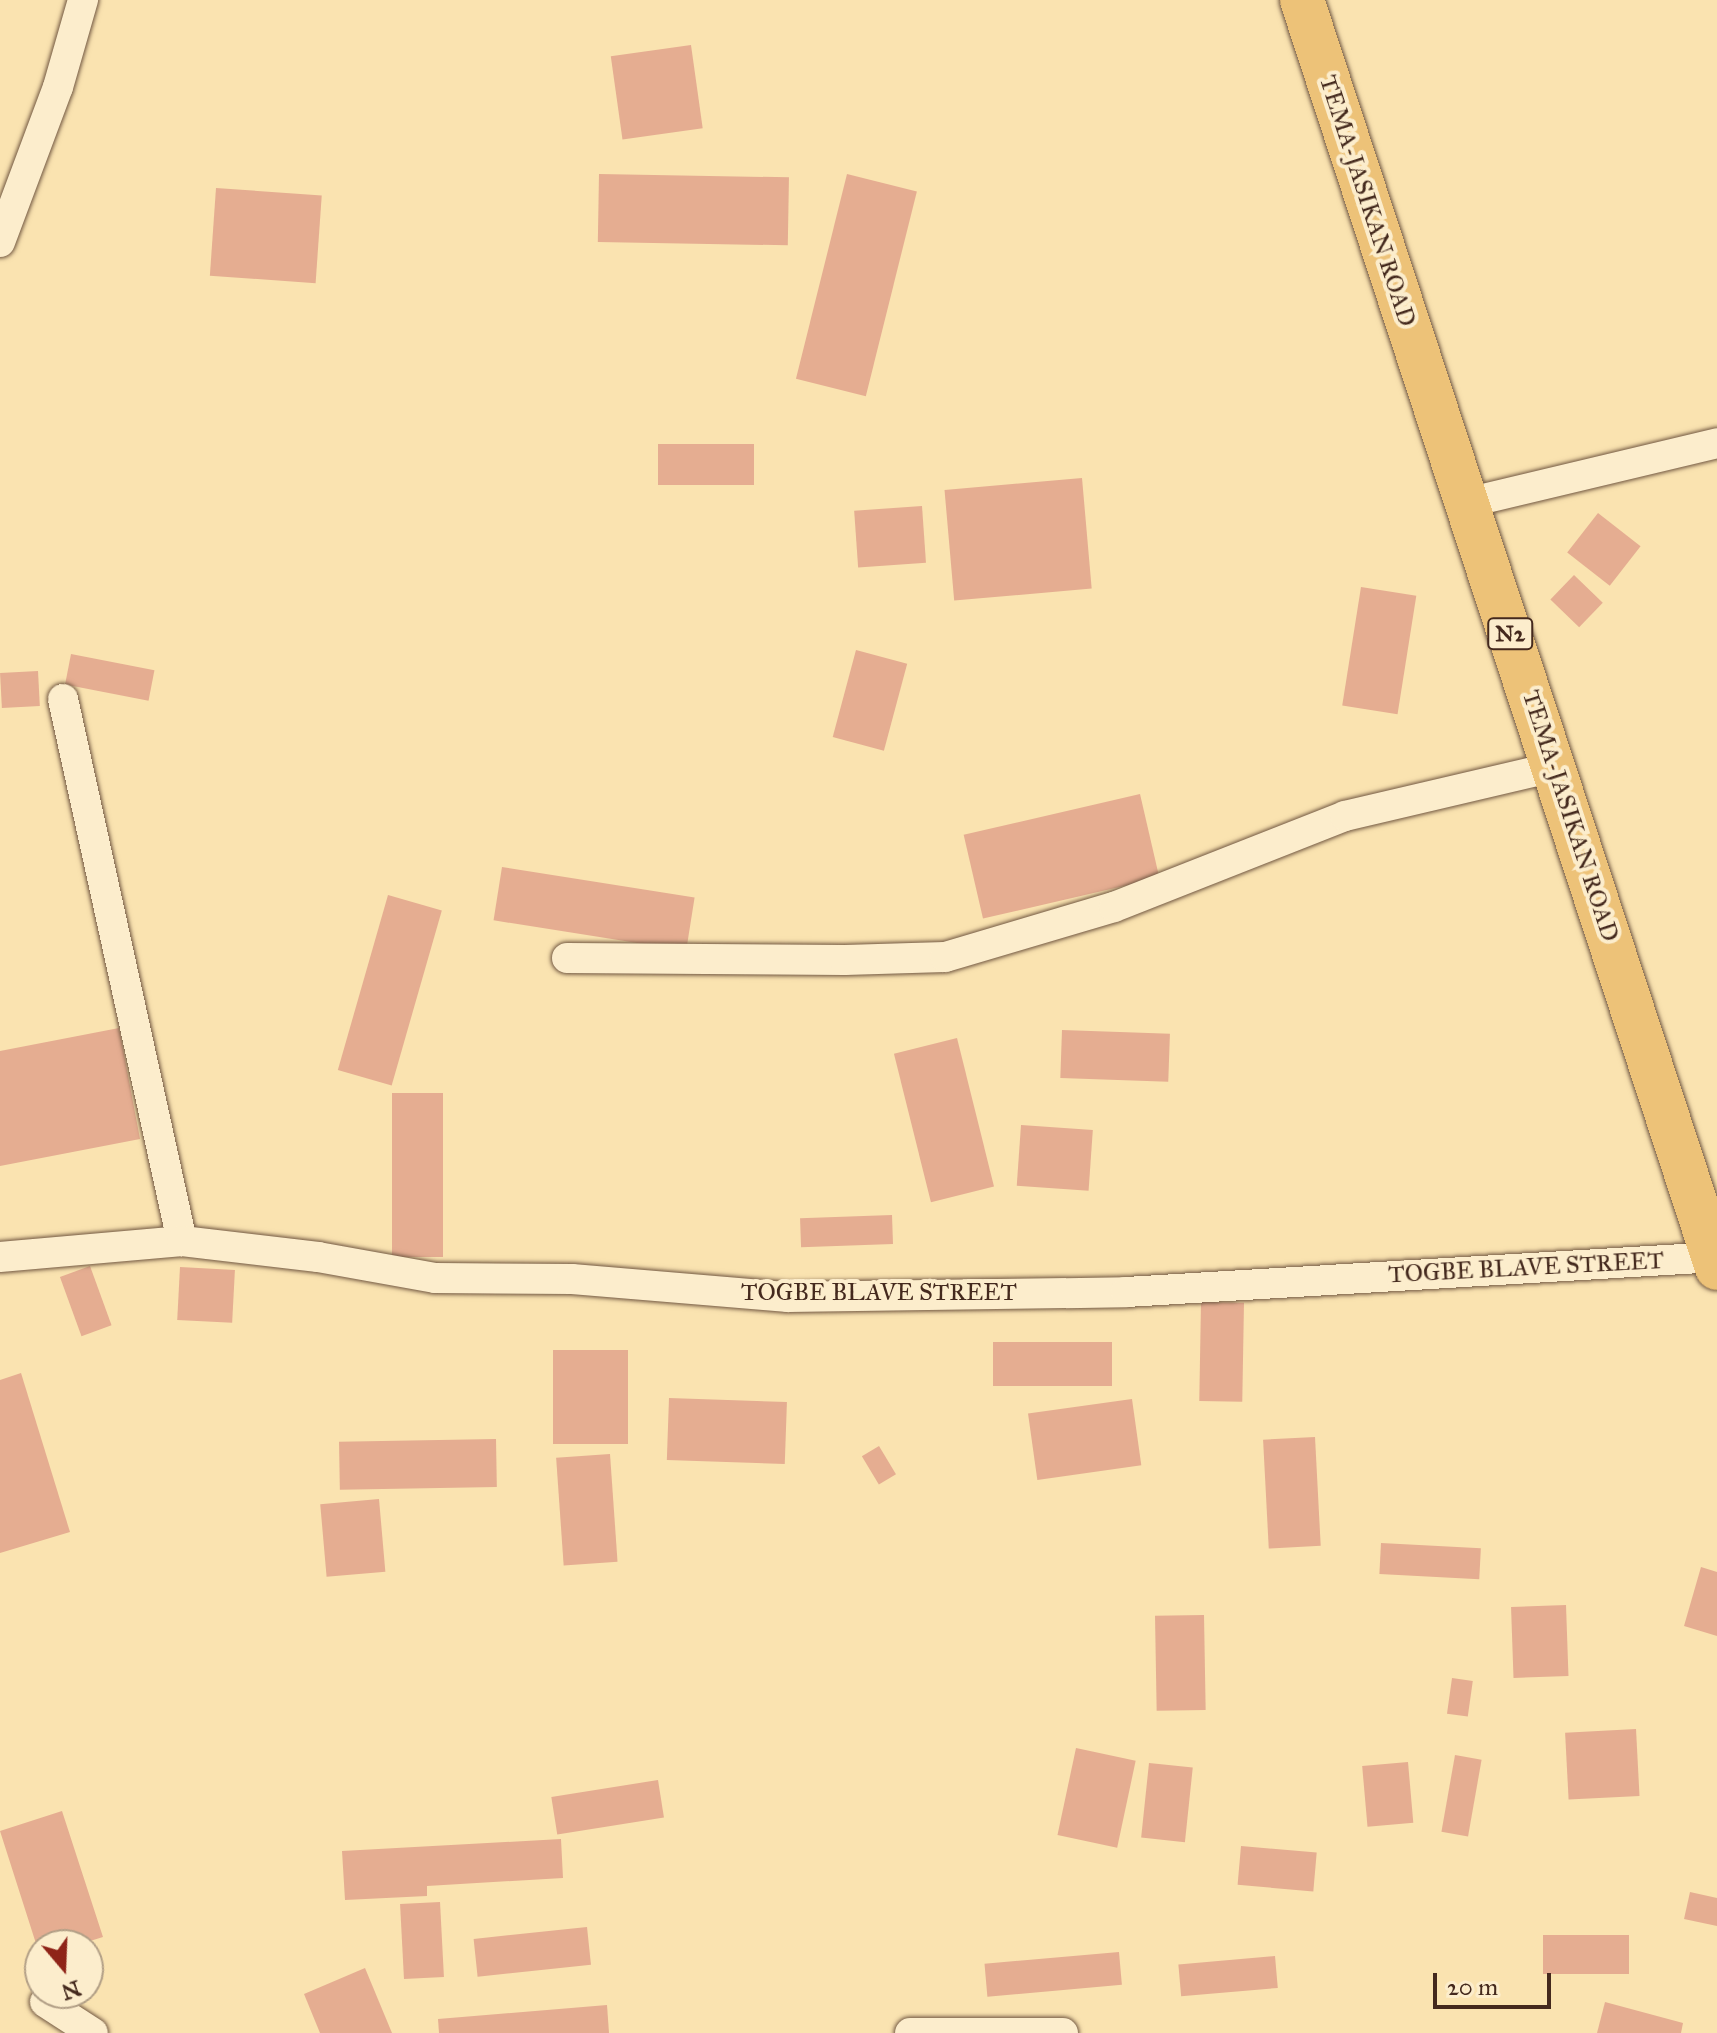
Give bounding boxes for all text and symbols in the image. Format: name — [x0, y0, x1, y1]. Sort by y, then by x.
street label: TEMA-JASIKAN ROAD — [1313, 72, 1421, 330]
road number: N2 — [1486, 616, 1534, 652]
street label: TEMA-JASIKAN ROAD — [1516, 687, 1624, 945]
street label: TOGBE BLAVE STREET — [1388, 1246, 1664, 1290]
street label: TOGBE BLAVE STREET — [741, 1279, 1017, 1307]
north arrow — [24, 1929, 104, 2009]
scale bar — [1437, 1957, 1555, 2007]
text: 20 m — [1447, 1972, 1498, 2002]
text: N — [58, 1974, 85, 2006]

